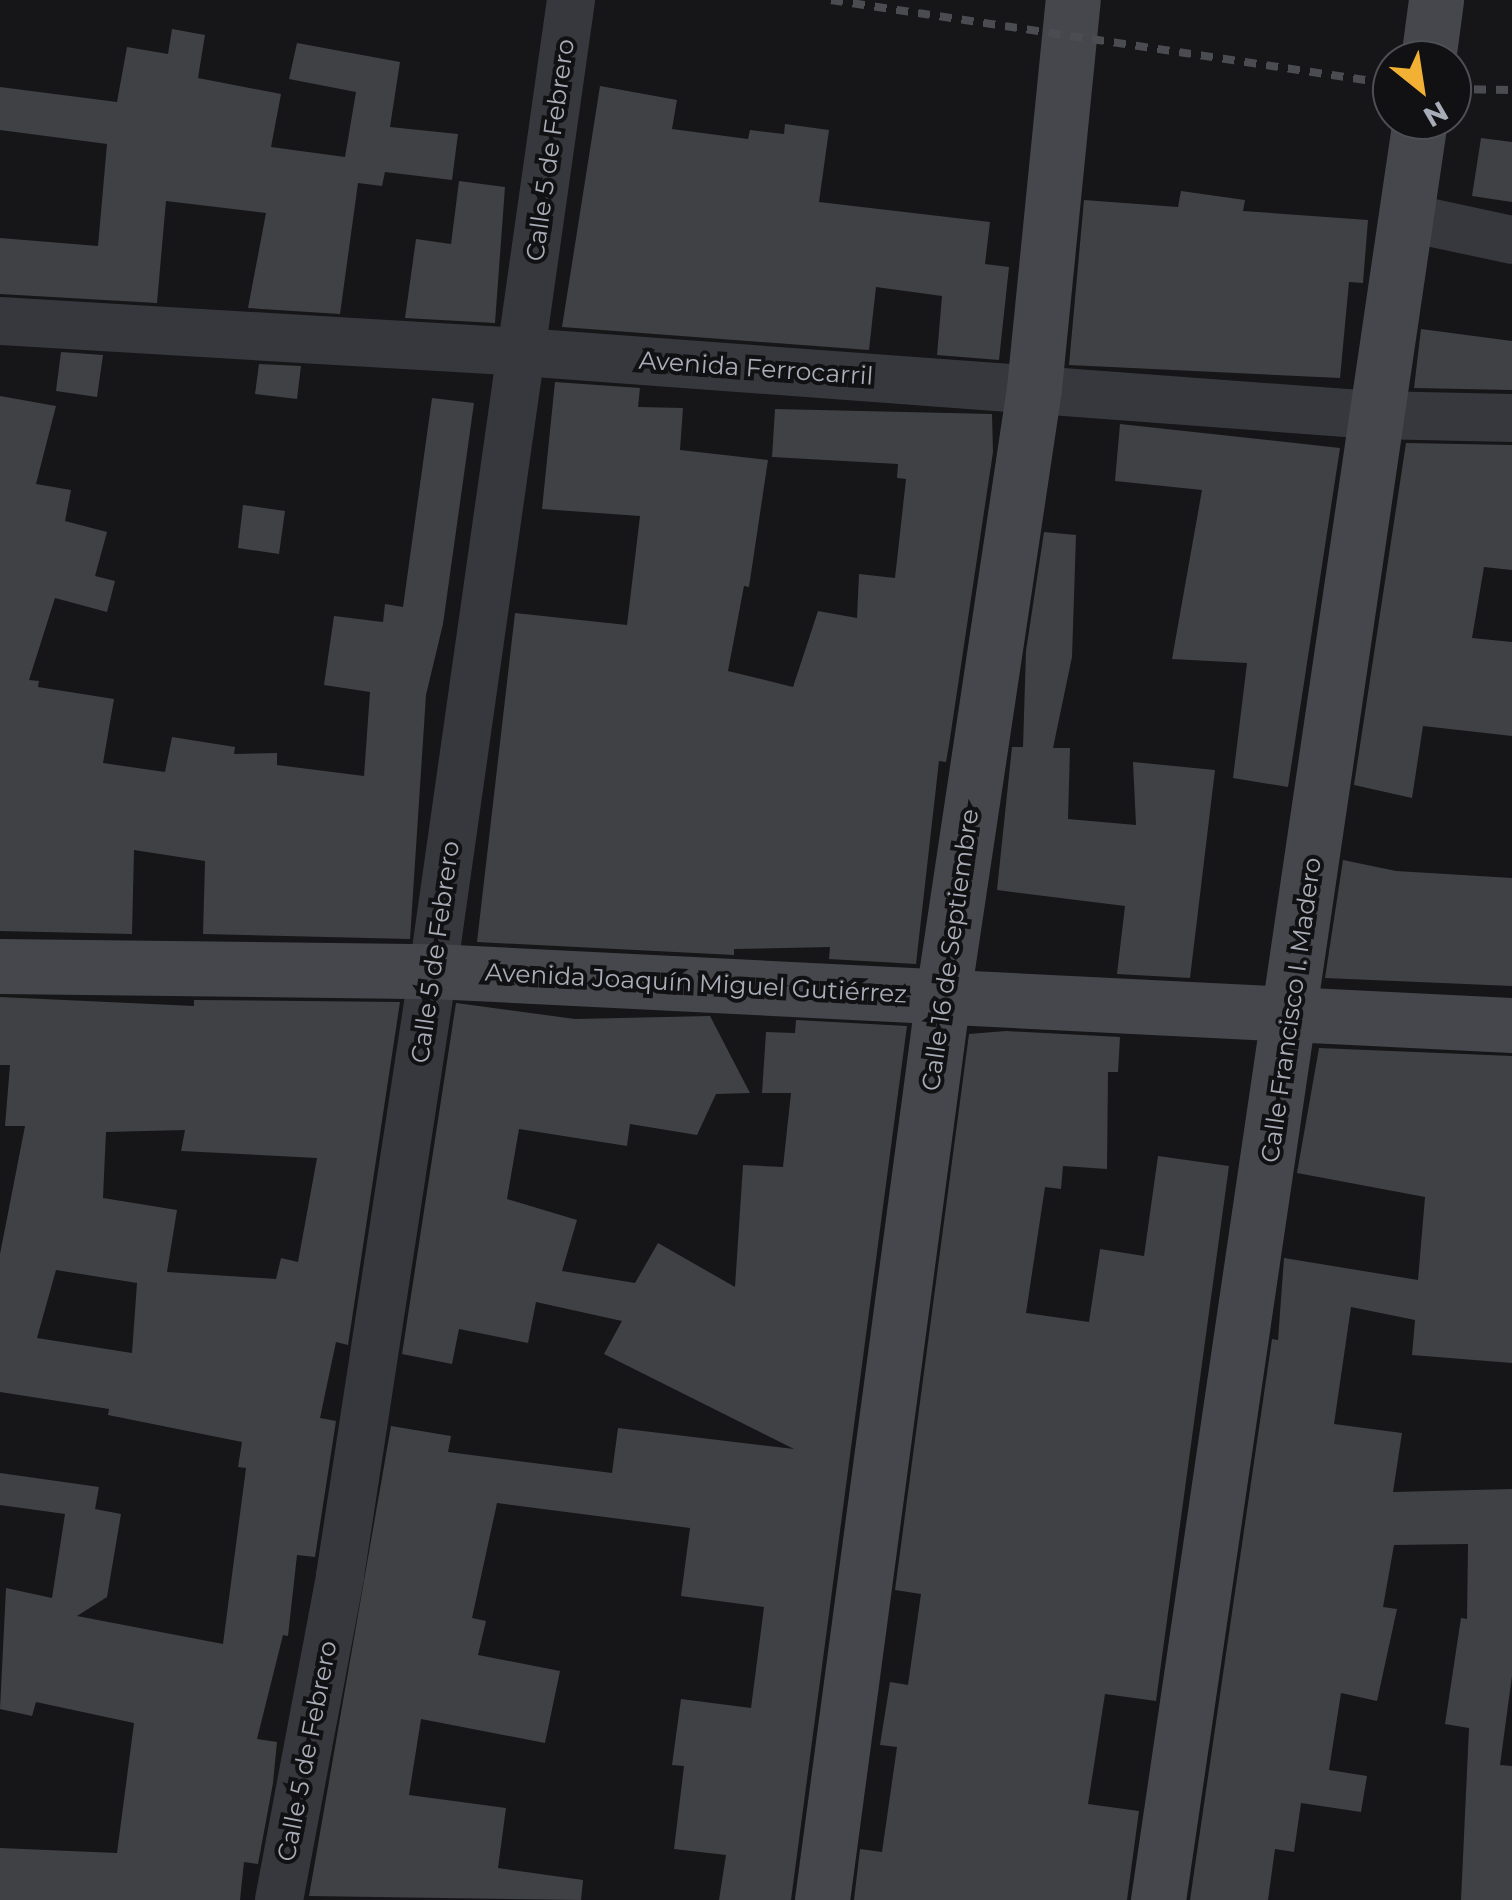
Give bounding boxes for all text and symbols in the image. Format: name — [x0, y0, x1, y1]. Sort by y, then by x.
street label: Calle 5 de Febrero — [520, 37, 580, 263]
north arrow — [1372, 40, 1472, 140]
text: N — [1418, 94, 1454, 135]
street label: Avenida Ferrocarril — [638, 345, 874, 391]
street label: Calle 16 de Septiembre — [915, 807, 985, 1093]
street label: Calle 5 de Febrero — [405, 839, 465, 1065]
street label: Calle Francisco I. Madero — [1255, 855, 1327, 1165]
street label: Avenida Joaquín Miguel Gutiérrez — [484, 957, 908, 1009]
street label: Calle 5 de Febrero — [271, 1638, 343, 1864]

